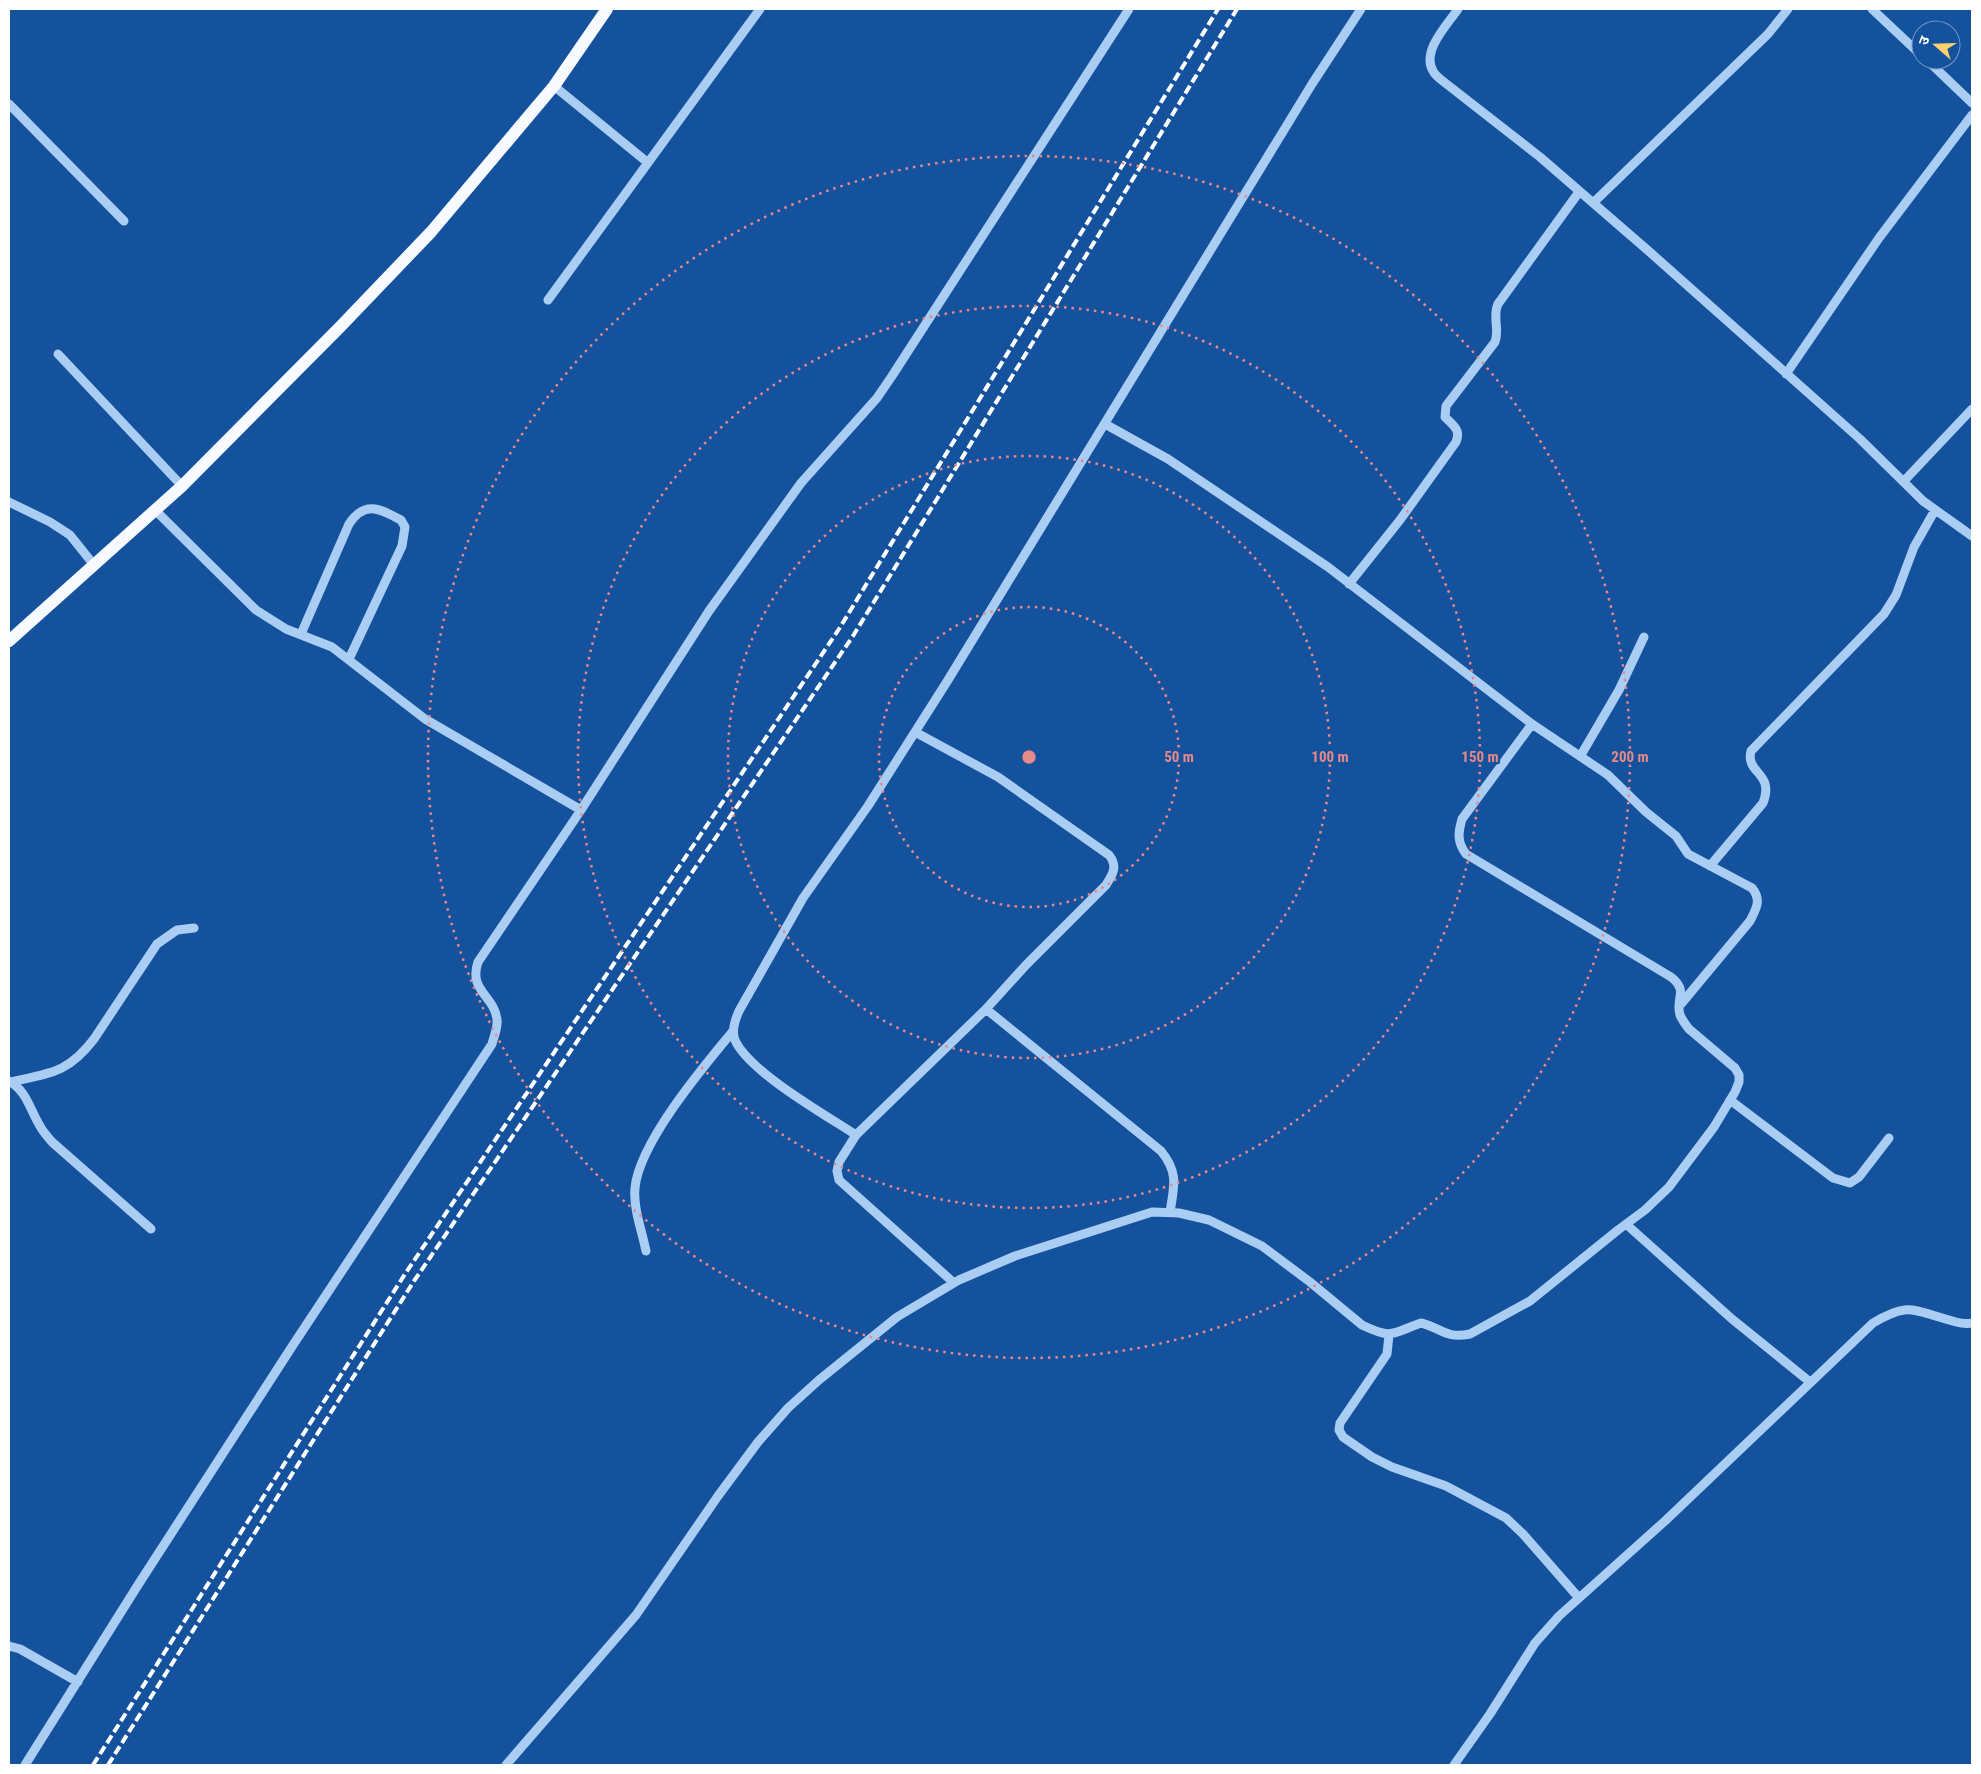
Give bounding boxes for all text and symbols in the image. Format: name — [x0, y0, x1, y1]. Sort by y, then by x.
north arrow — [1911, 20, 1961, 70]
text: उ — [1915, 33, 1933, 47]
centre of rings — [1020, 748, 1038, 766]
text: 50 m — [1164, 748, 1194, 766]
text: 100 m — [1311, 748, 1349, 766]
text: 150 m — [1461, 748, 1499, 766]
text: 200 m — [1611, 748, 1649, 766]

